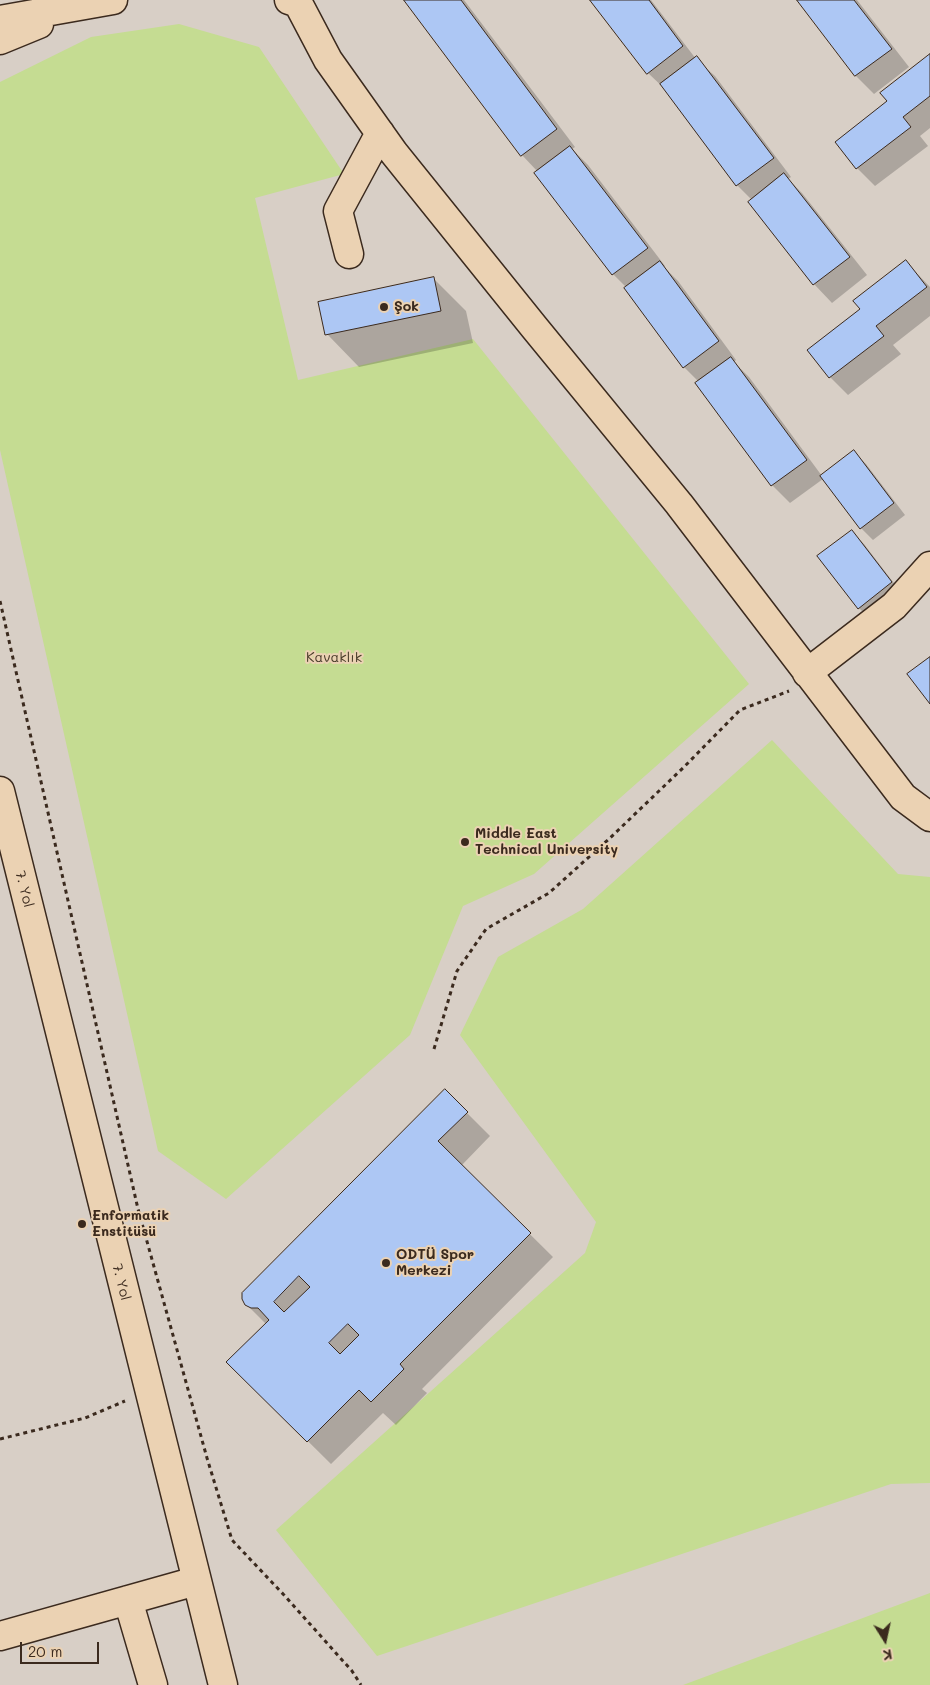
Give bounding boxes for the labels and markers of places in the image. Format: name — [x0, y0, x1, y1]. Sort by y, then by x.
place label: Şok — [394, 299, 419, 315]
marker: Şok — [378, 301, 390, 313]
place label: Middle East Technical University — [475, 826, 618, 859]
marker: Middle East Technical University — [459, 836, 471, 848]
place label: Enformatik Enstitüsü — [92, 1208, 169, 1240]
marker: Enformatik Enstitüsü — [76, 1218, 88, 1230]
place label: ODTÜ Spor Merkezi — [396, 1247, 474, 1280]
marker: ODTÜ Spor Merkezi — [380, 1257, 392, 1269]

